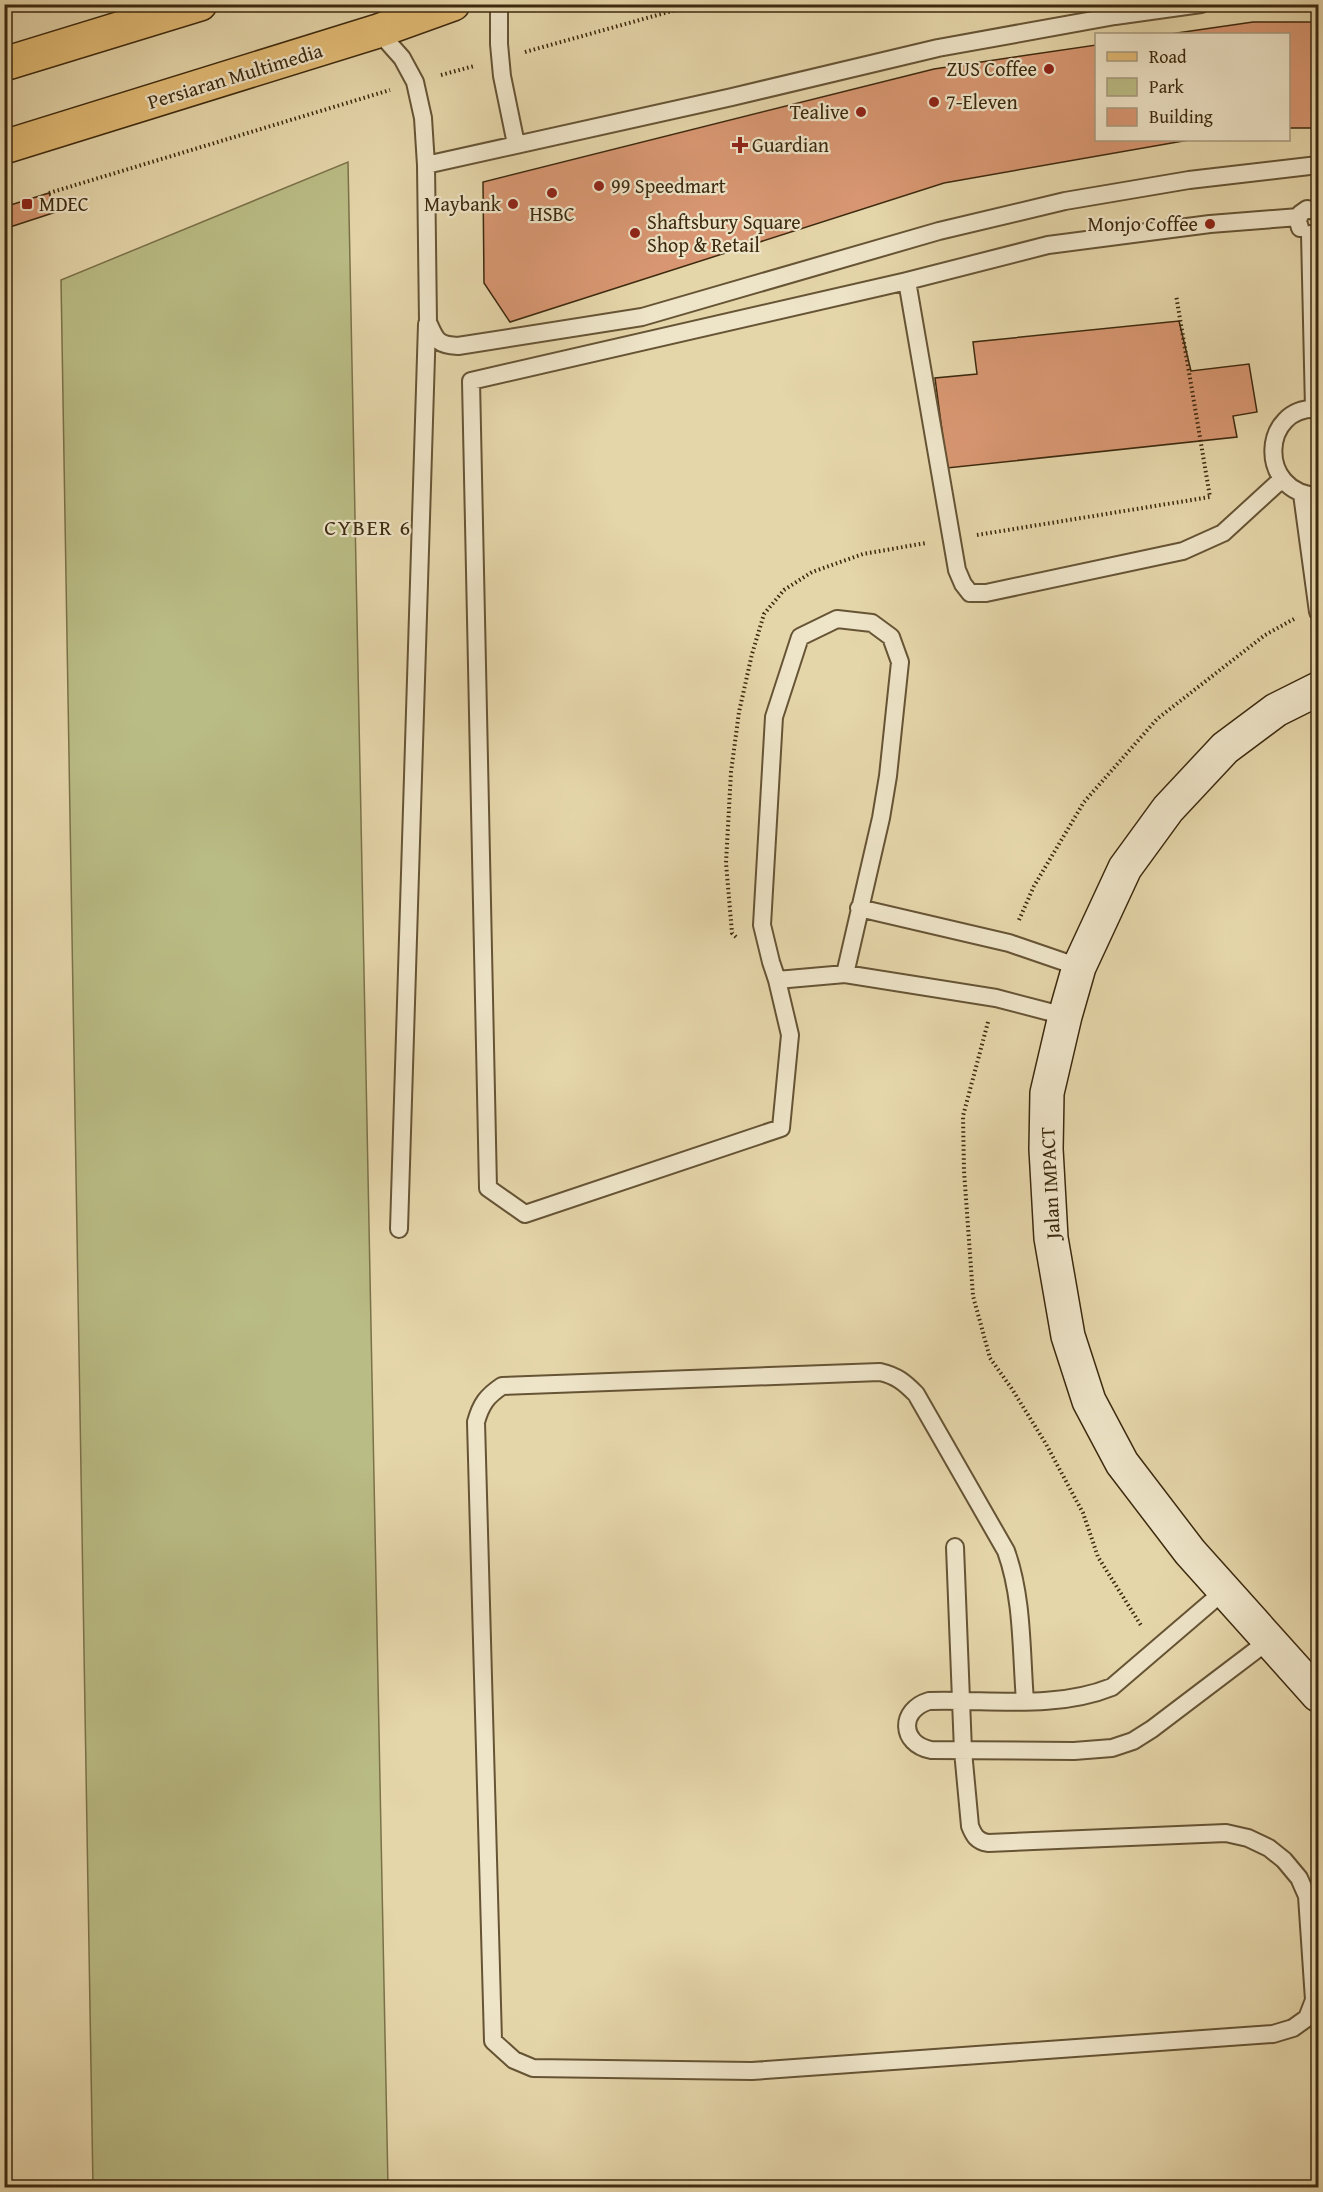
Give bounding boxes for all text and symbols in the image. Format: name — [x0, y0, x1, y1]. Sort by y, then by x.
legend — [1095, 33, 1290, 141]
street label: Persiaran Multimedia — [144, 35, 326, 116]
text: Road — [1149, 43, 1187, 70]
place label: ZUS Coffee — [946, 54, 1037, 83]
marker: ZUS Coffee — [1042, 62, 1056, 76]
text: Park — [1149, 73, 1185, 100]
place label: 7-Eleven — [946, 87, 1018, 116]
marker: 7-Eleven — [927, 95, 941, 109]
place label: Tealive — [790, 97, 849, 126]
text: Building — [1149, 103, 1213, 130]
marker: Tealive — [854, 105, 868, 119]
place label: Guardian — [752, 130, 829, 159]
marker: Guardian — [733, 138, 747, 152]
place label: 99 Speedmart — [611, 171, 726, 200]
marker: 99 Speedmart — [592, 179, 606, 193]
marker: HSBC — [545, 186, 559, 200]
place label: MDEC — [39, 189, 89, 218]
place label: Maybank — [424, 189, 502, 218]
marker: MDEC — [20, 197, 34, 211]
marker: Maybank — [506, 197, 520, 211]
place label: HSBC — [529, 199, 575, 228]
place label: Shaftsbury Square Shop & Retail — [647, 207, 801, 259]
place label: Monjo Coffee — [1088, 209, 1198, 238]
marker: Monjo Coffee — [1203, 217, 1217, 231]
marker: Shaftsbury Square Shop & Retail — [628, 226, 642, 240]
district label: CYBER 6 — [324, 511, 412, 543]
street label: Jalan IMPACT — [1032, 1126, 1067, 1243]

